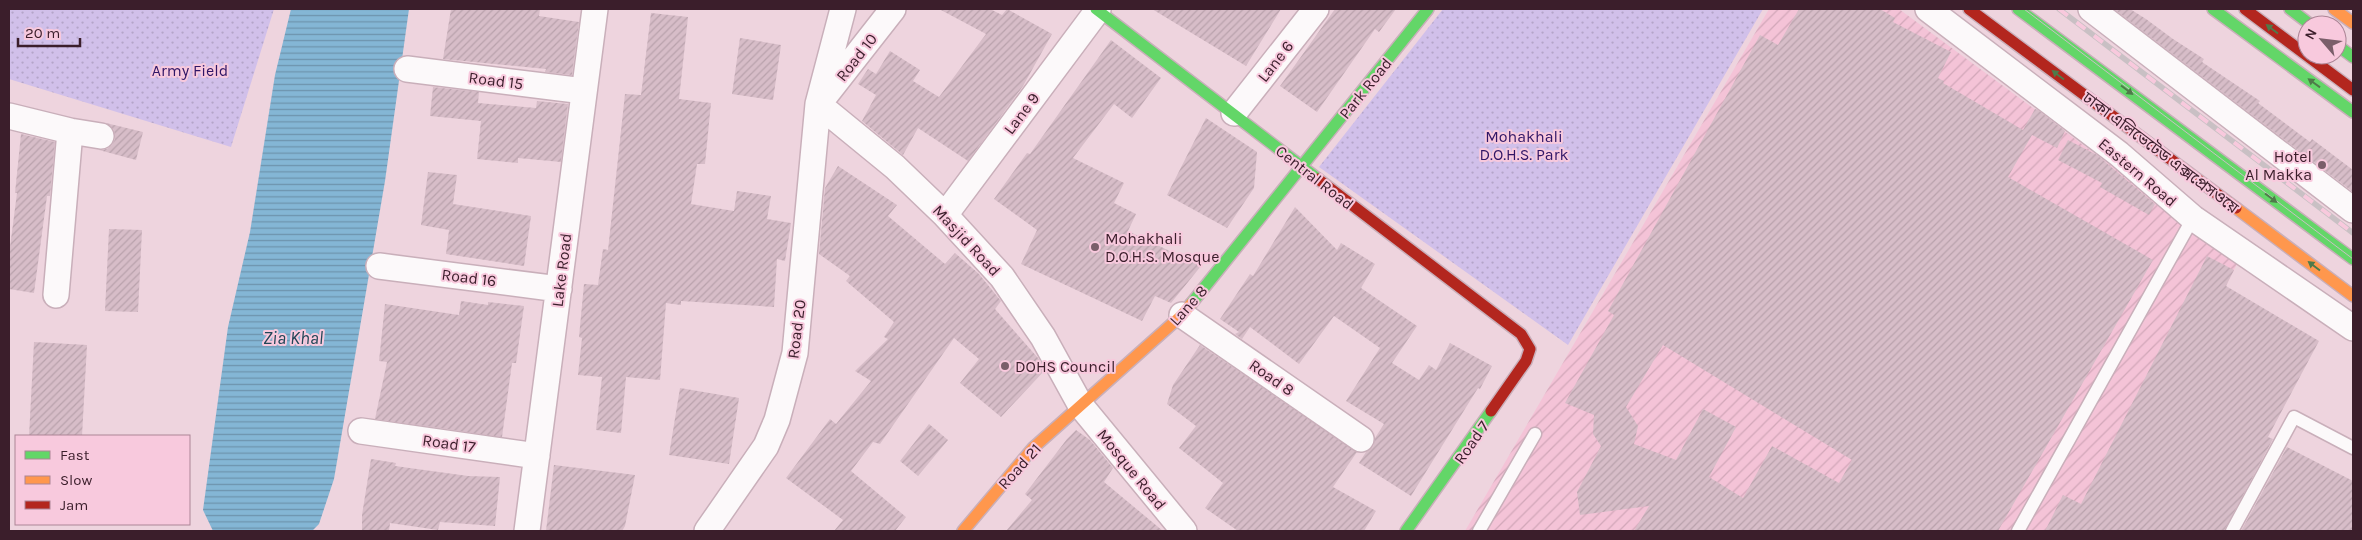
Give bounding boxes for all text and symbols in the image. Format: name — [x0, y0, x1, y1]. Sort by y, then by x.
scale bar — [18, 15, 80, 47]
north arrow — [2297, 15, 2347, 65]
text: 20 m — [25, 24, 60, 42]
one-way arrow — [2266, 24, 2279, 35]
text: N — [2301, 26, 2321, 43]
street label: Road 10 — [832, 30, 881, 85]
street label: Lane 6 — [1253, 37, 1297, 86]
street label: Park Road — [1335, 54, 1396, 123]
park label: Army Field — [152, 61, 228, 80]
street label: Road 15 — [468, 68, 524, 93]
one-way arrow — [2051, 70, 2065, 80]
one-way arrow — [2307, 78, 2321, 88]
one-way arrow — [2120, 85, 2133, 96]
street label: ঢাকা এলিভেটেড এক্সপ্রেসওয়ে — [2078, 87, 2243, 218]
street label: Lane 9 — [1000, 89, 1043, 138]
park label: Mohakhali D.O.H.S. Park — [1480, 127, 1568, 164]
street label: Eastern Road — [2095, 134, 2181, 211]
street label: Central Road — [1272, 141, 1357, 214]
place label: Hotel Al Makka — [2245, 147, 2312, 184]
marker: Hotel Al Makka — [2316, 159, 2328, 171]
one-way arrow — [2264, 193, 2278, 203]
street label: Masjid Road — [929, 201, 1005, 280]
place label: Mohakhali D.O.H.S. Mosque — [1105, 229, 1219, 266]
street label: Lake Road — [548, 232, 575, 308]
marker: Mohakhali D.O.H.S. Mosque — [1089, 241, 1101, 253]
one-way arrow — [2308, 261, 2321, 272]
street label: Road 16 — [440, 265, 497, 290]
street label: Lane 8 — [1165, 281, 1211, 329]
street label: Road 20 — [783, 298, 810, 360]
water label: Zia Khal — [263, 327, 324, 349]
street label: Road 8 — [1246, 355, 1298, 400]
place label: DOHS Council — [1015, 357, 1115, 376]
marker: DOHS Council — [999, 360, 1011, 372]
street label: Road 7 — [1450, 417, 1493, 467]
street label: Mosque Road — [1093, 425, 1170, 514]
street label: Road 17 — [421, 430, 477, 457]
legend — [15, 435, 190, 525]
street label: Road 21 — [994, 439, 1045, 493]
text: Fast — [60, 446, 90, 464]
text: Slow — [60, 471, 92, 489]
text: Jam — [60, 496, 88, 514]

